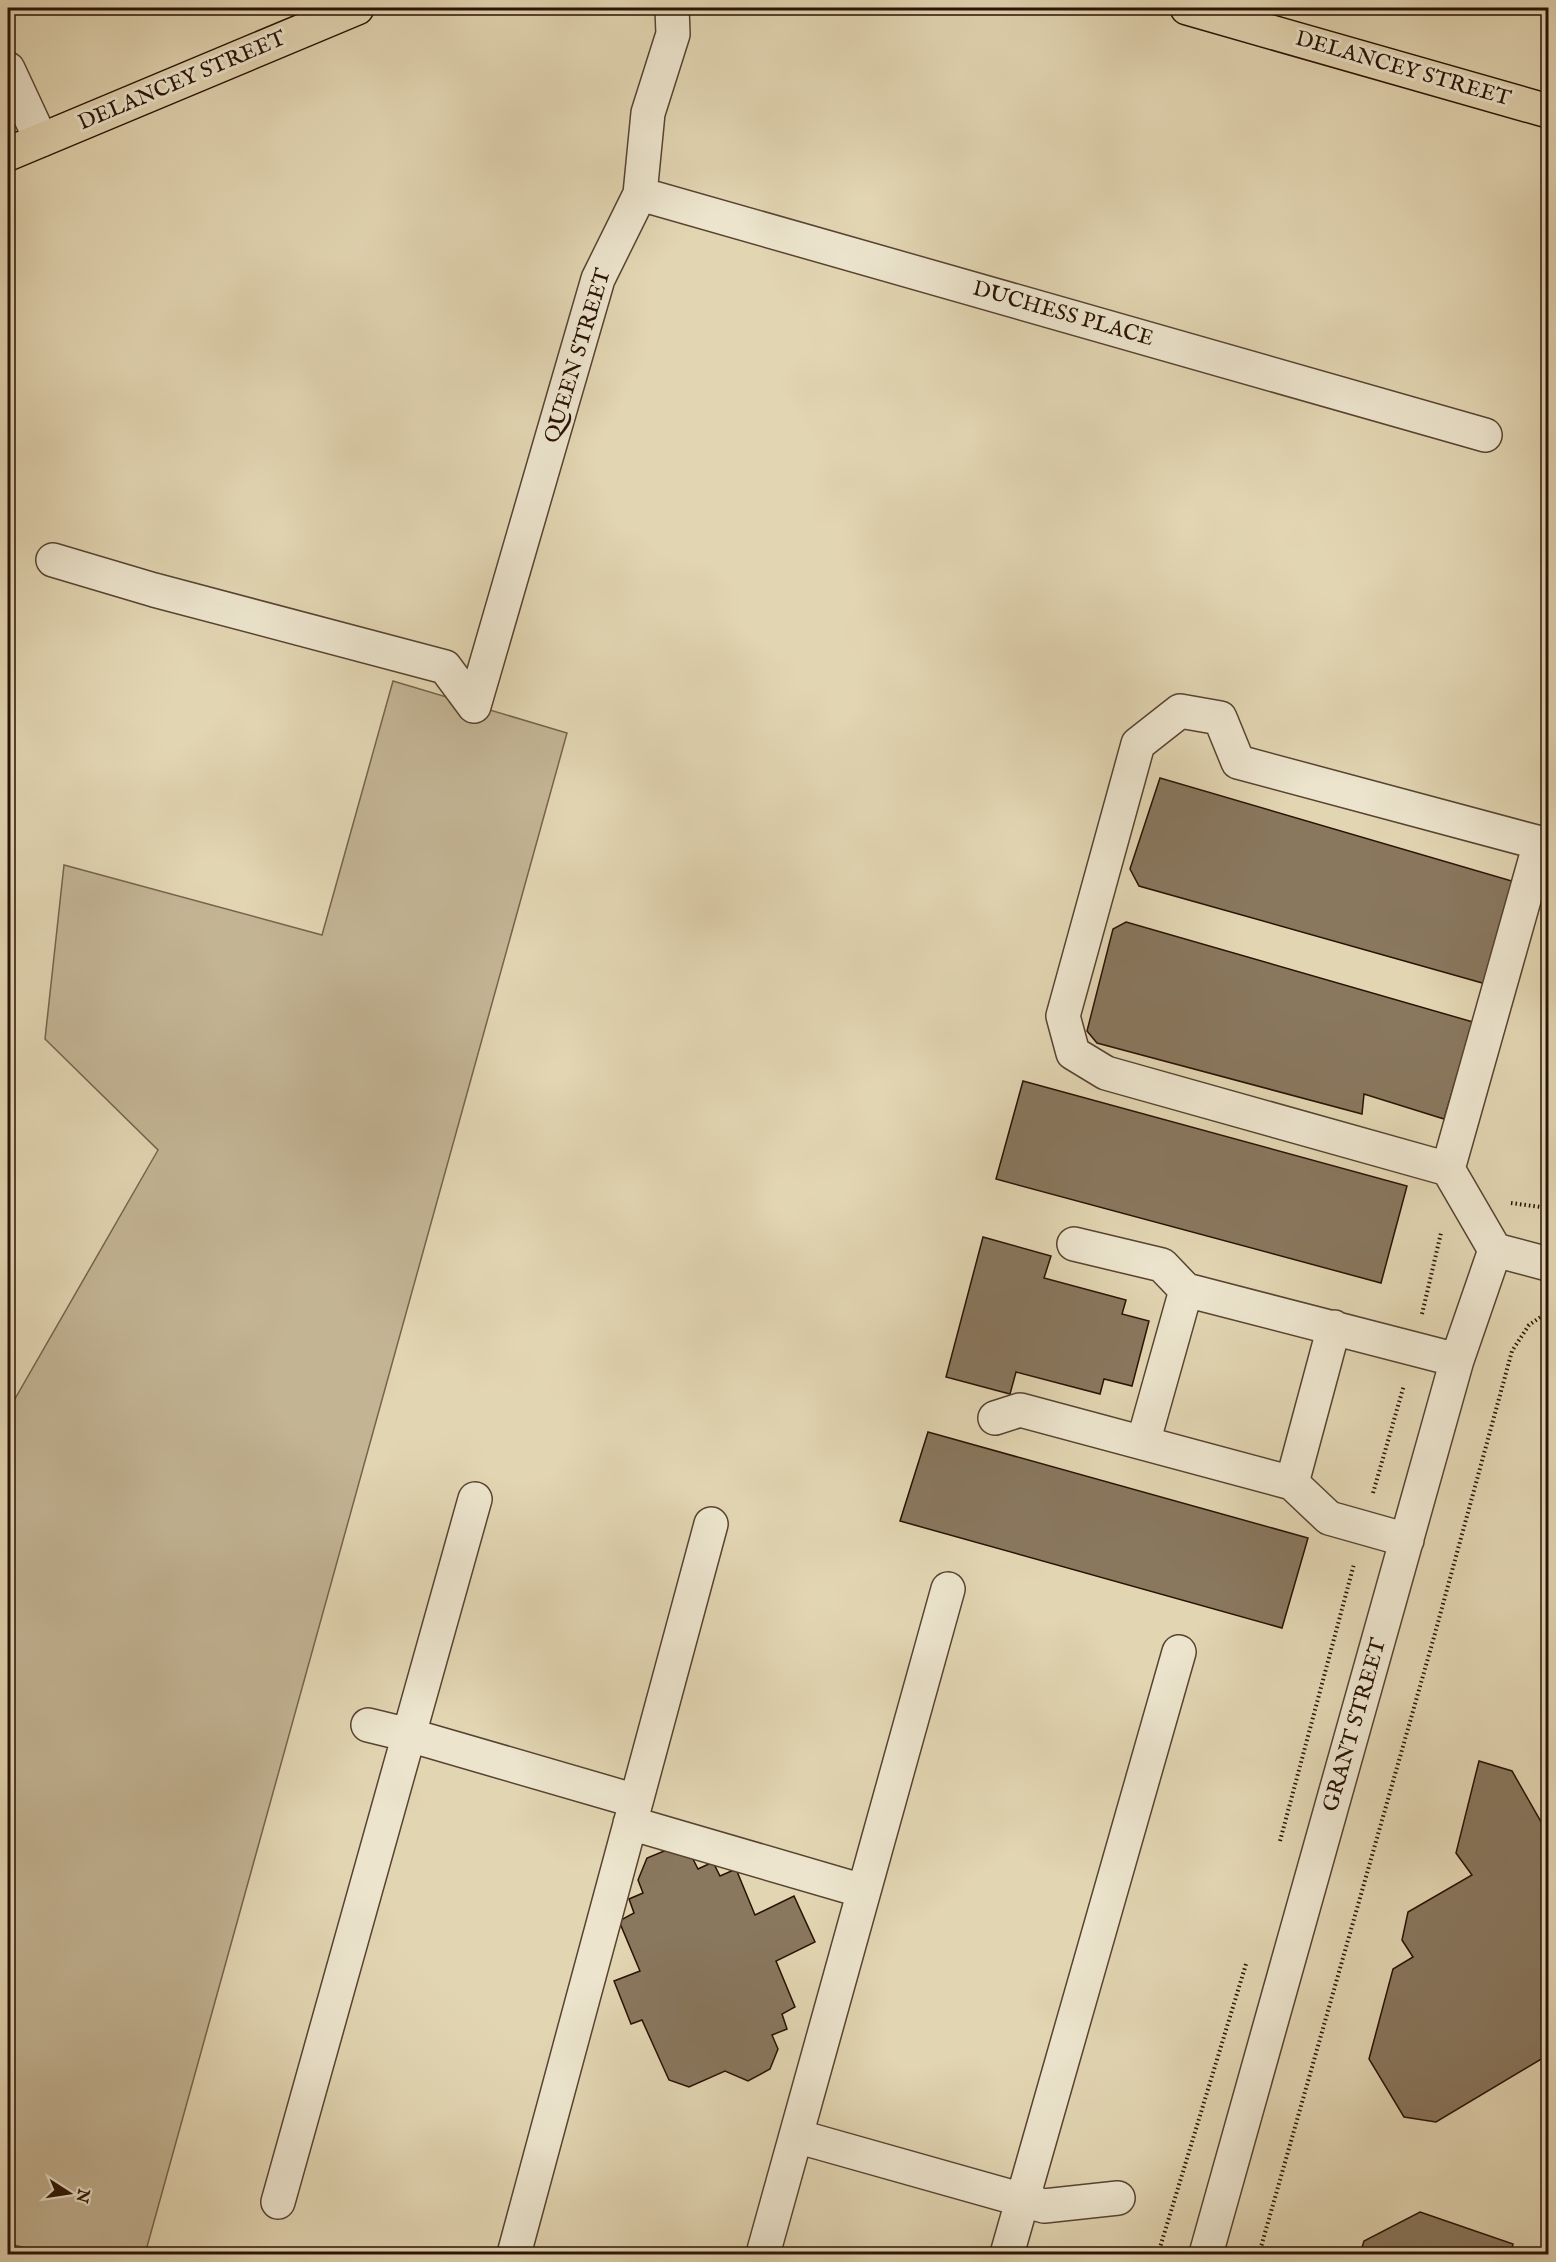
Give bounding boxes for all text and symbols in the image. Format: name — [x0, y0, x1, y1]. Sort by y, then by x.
street label: DELANCEY STREET — [74, 25, 290, 137]
street label: DELANCEY STREET — [1292, 25, 1514, 113]
street label: QUEEN STREET — [538, 265, 618, 447]
street label: DUCHESS PLACE — [969, 275, 1157, 353]
street label: GRANT STREET — [1317, 1635, 1393, 1815]
north arrow — [39, 2163, 99, 2223]
text: N — [70, 2186, 93, 2205]

